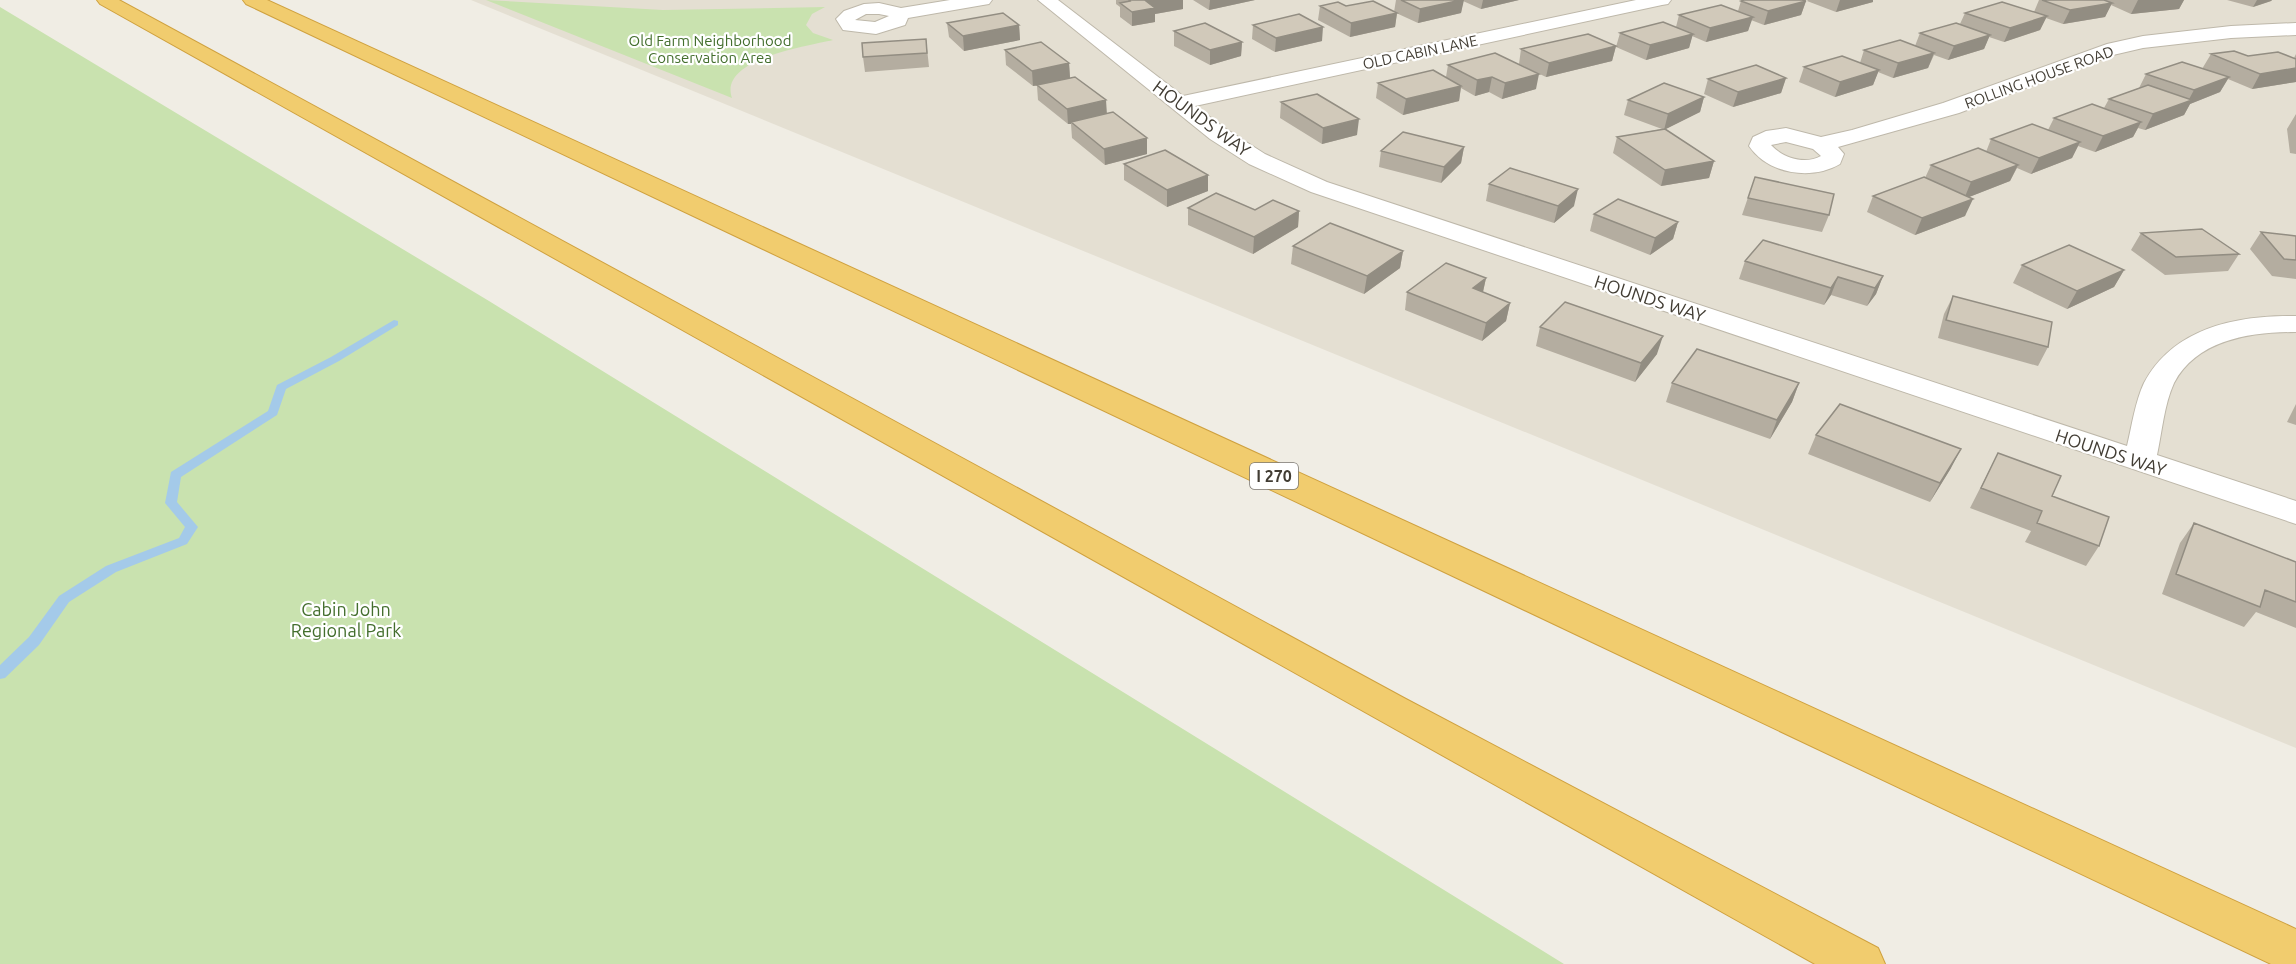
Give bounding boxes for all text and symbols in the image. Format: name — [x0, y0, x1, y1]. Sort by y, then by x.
park label: Old Farm Neighborhood Conservation Area — [629, 32, 791, 66]
street label: OLD CABIN LANE — [1361, 32, 1479, 72]
street label: ROLLING HOUSE ROAD — [1962, 42, 2116, 112]
street label: HOUNDS WAY — [1150, 76, 1255, 160]
street label: HOUNDS WAY — [1592, 271, 1708, 325]
street label: HOUNDS WAY — [2053, 425, 2169, 479]
road number: I 270 — [1250, 463, 1298, 489]
park label: Cabin John Regional Park — [291, 599, 401, 640]

